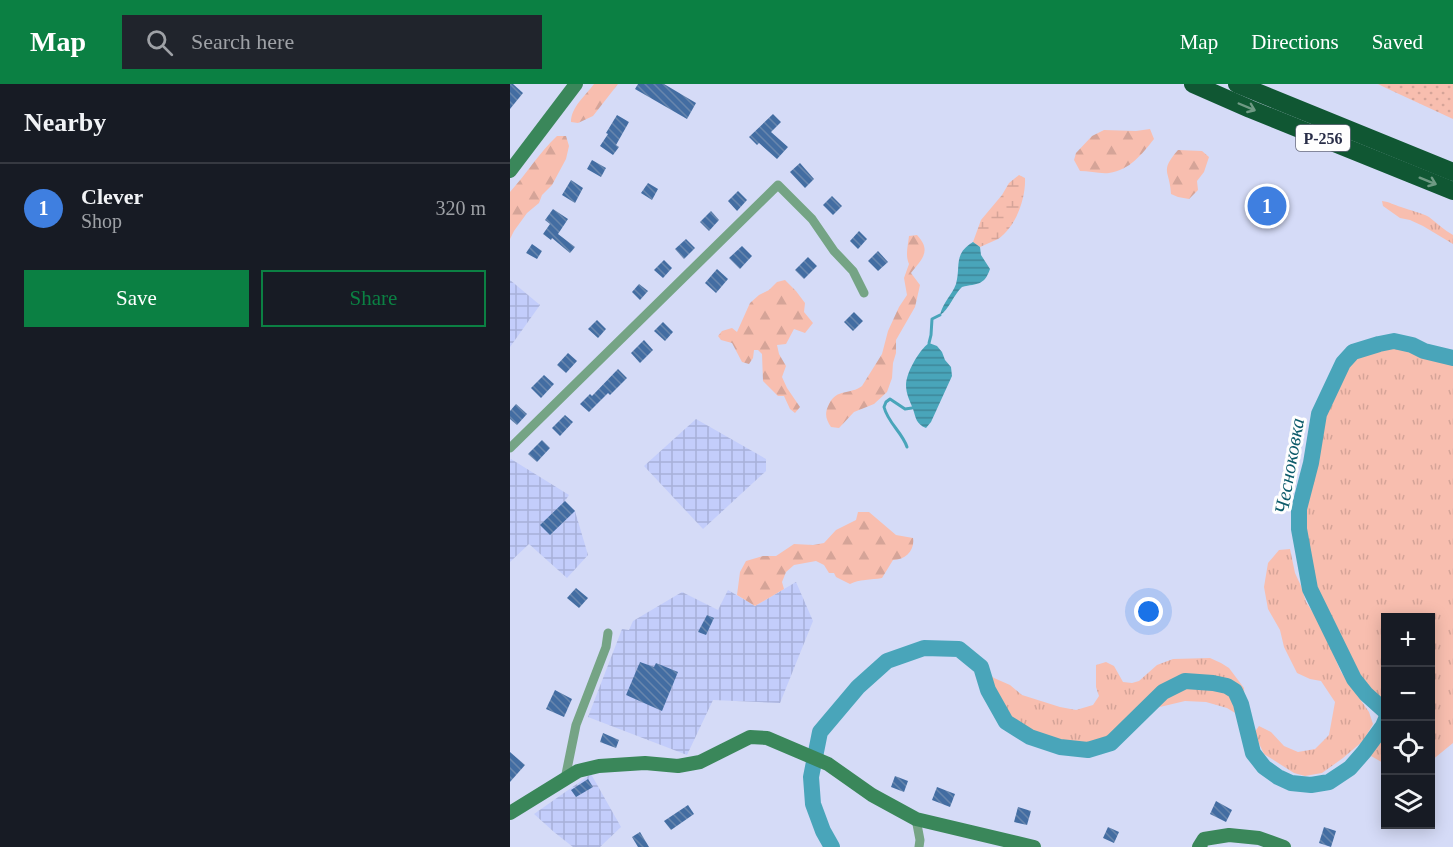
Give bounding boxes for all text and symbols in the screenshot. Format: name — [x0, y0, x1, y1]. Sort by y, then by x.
search box — [122, 15, 542, 69]
text: Map — [30, 26, 86, 57]
icon: search — [143, 26, 176, 59]
text: Search here — [191, 29, 294, 54]
text: Map — [1180, 30, 1218, 54]
text: Directions — [1251, 30, 1339, 54]
text: Saved — [1372, 30, 1423, 54]
one-way arrow — [1237, 102, 1256, 113]
text: Nearby — [24, 108, 106, 137]
road number: Р-256 — [1296, 125, 1350, 151]
one-way arrow — [1418, 176, 1436, 187]
text: Clever — [81, 184, 143, 209]
pin: 1 — [1248, 184, 1287, 228]
text: 1 — [39, 197, 49, 219]
text: 320 m — [435, 197, 486, 219]
text: Shop — [81, 210, 122, 232]
button: Save — [24, 270, 249, 327]
button: Share — [261, 270, 486, 327]
water label: Чесноковка — [1270, 416, 1308, 516]
your location — [1134, 597, 1163, 626]
map controls — [1381, 613, 1435, 829]
button: + — [1381, 613, 1435, 667]
button: − — [1381, 667, 1435, 721]
button: locate — [1381, 721, 1435, 775]
button: layers — [1381, 775, 1435, 829]

